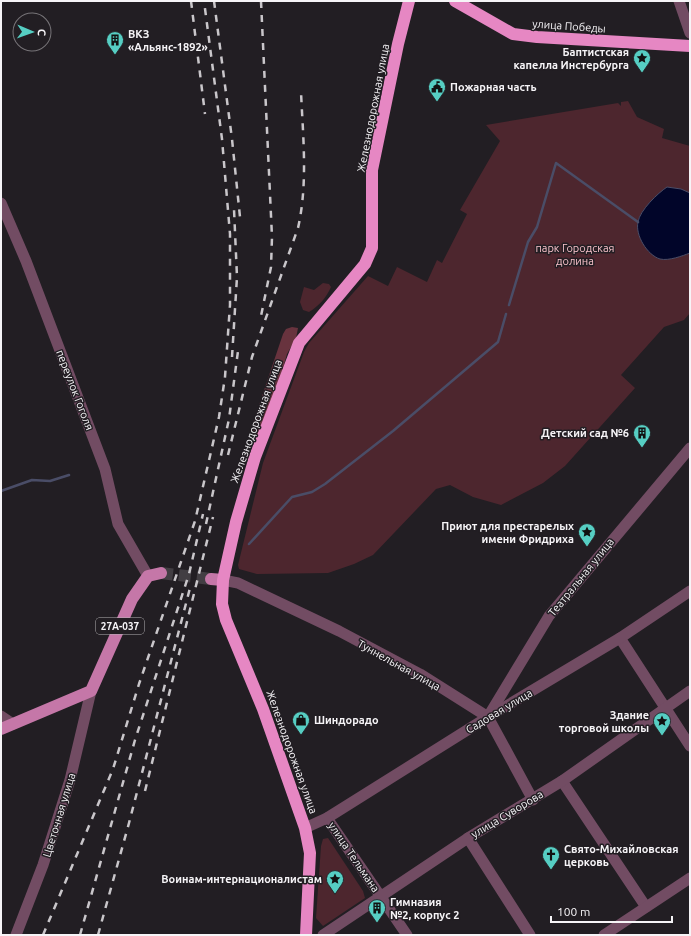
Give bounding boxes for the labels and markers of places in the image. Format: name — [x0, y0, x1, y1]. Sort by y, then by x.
place label: ВКЗ «Альянс-1892» — [128, 28, 208, 53]
building icon: ВКЗ «Альянс-1892» — [105, 30, 125, 55]
place label: Баптистская капелла Инстербурга — [513, 46, 629, 71]
place icon: Баптистская капелла Инстербурга — [632, 48, 652, 73]
public building icon: Пожарная часть — [427, 77, 447, 102]
place label: Пожарная часть — [450, 81, 536, 93]
building icon: Детский сад №6 — [632, 423, 652, 448]
place label: Детский сад №6 — [541, 427, 629, 439]
place label: Приют для престарелых имени Фридриха — [441, 520, 574, 545]
place icon: Приют для престарелых имени Фридриха — [577, 522, 597, 547]
place label: Здание торговой школы — [559, 709, 649, 734]
shop icon: Шиндорадо — [291, 710, 311, 735]
place icon: Здание торговой школы — [652, 711, 672, 736]
place label: Шиндорадо — [314, 714, 379, 726]
place label: Свято-Михайловская церковь — [564, 843, 679, 868]
church icon: Свято-Михайловская церковь — [541, 845, 561, 870]
place icon: Воинам-интернационалистам — [325, 869, 345, 894]
place label: Воинам-интернационалистам — [161, 873, 322, 885]
place label: Гимназия №2, корпус 2 — [390, 896, 459, 921]
building icon: Гимназия №2, корпус 2 — [367, 898, 387, 923]

